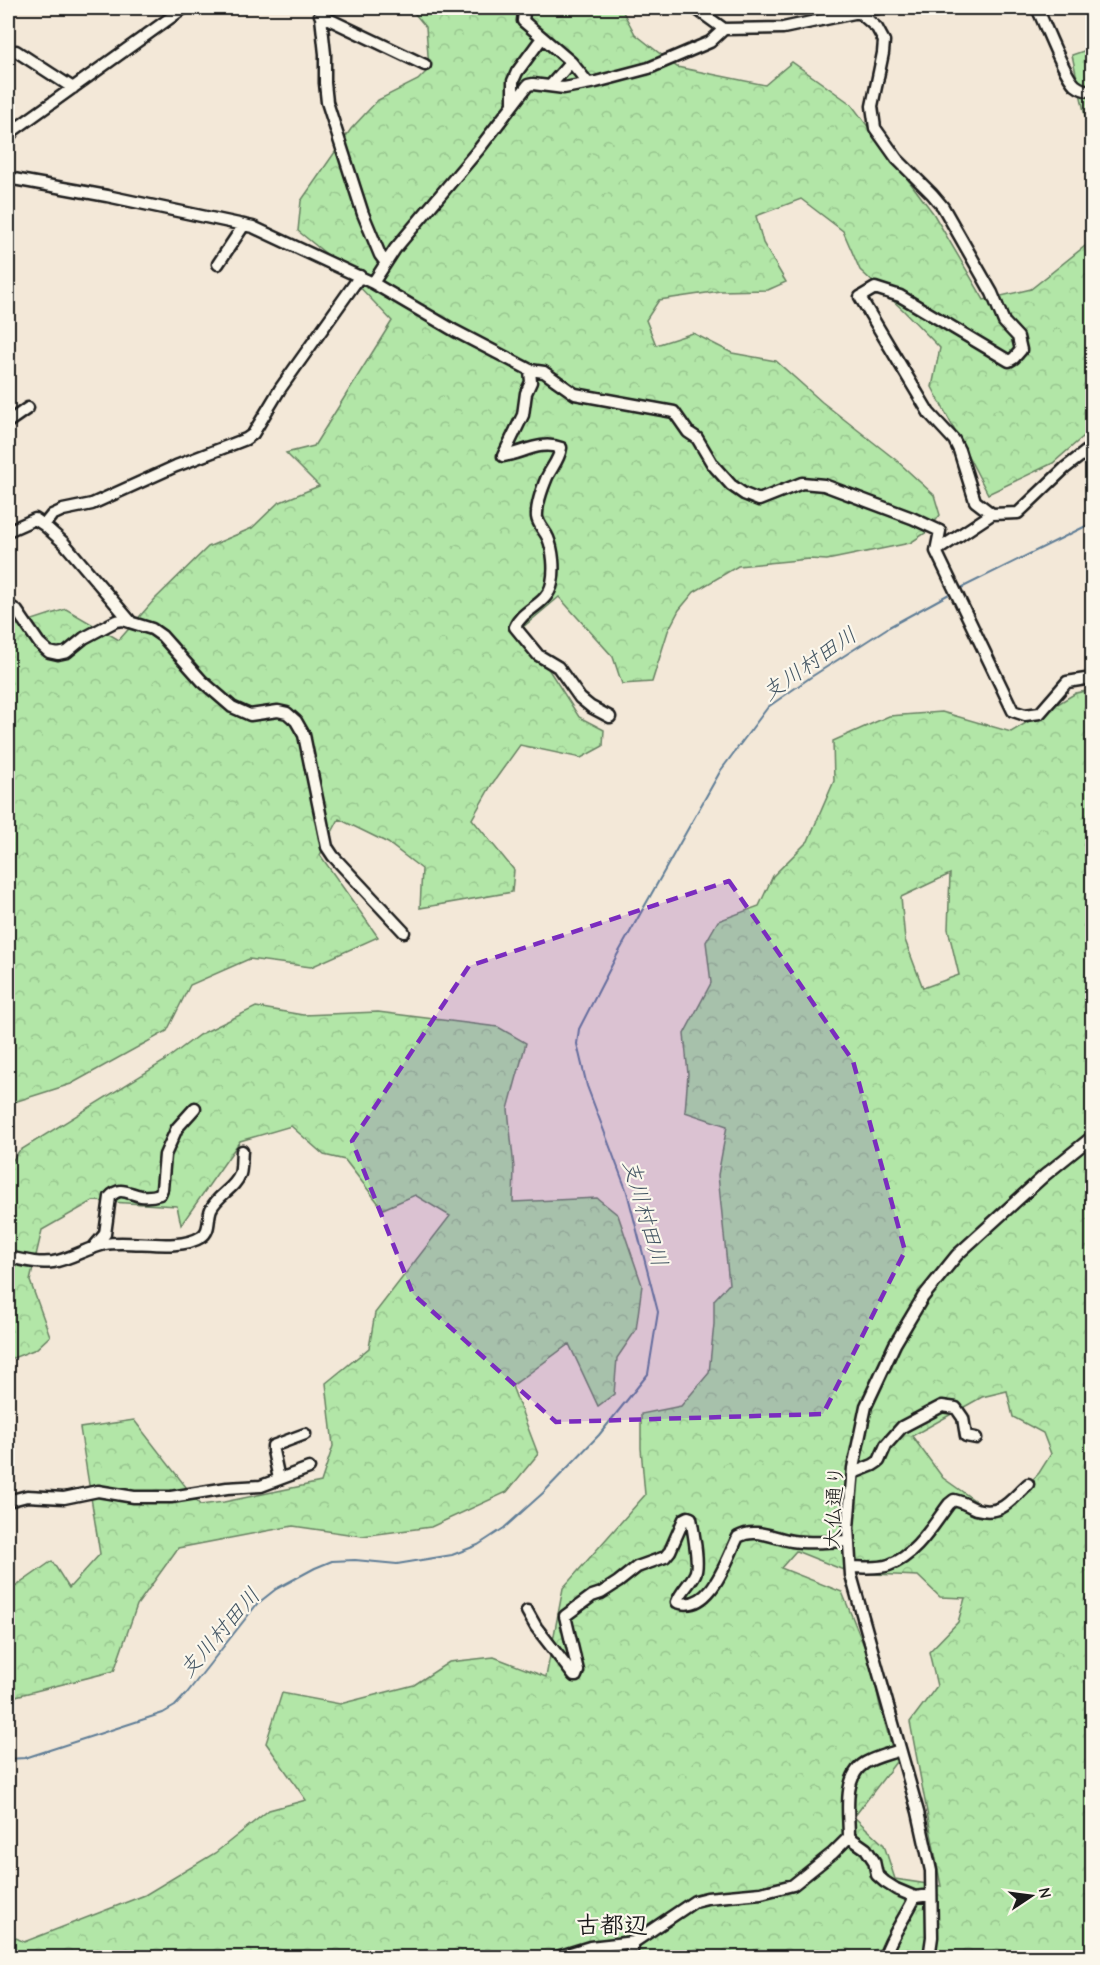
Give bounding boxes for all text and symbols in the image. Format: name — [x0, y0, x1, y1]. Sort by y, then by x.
water label: 支川村田川 — [757, 622, 862, 706]
water label: 支川村田川 — [617, 1157, 673, 1270]
street label: 大仏通り — [820, 1464, 848, 1550]
water label: 支川村田川 — [174, 1583, 266, 1683]
north arrow — [1001, 1866, 1061, 1926]
text: N — [1035, 1886, 1055, 1900]
district label: 古都辺 — [576, 1911, 648, 1939]

